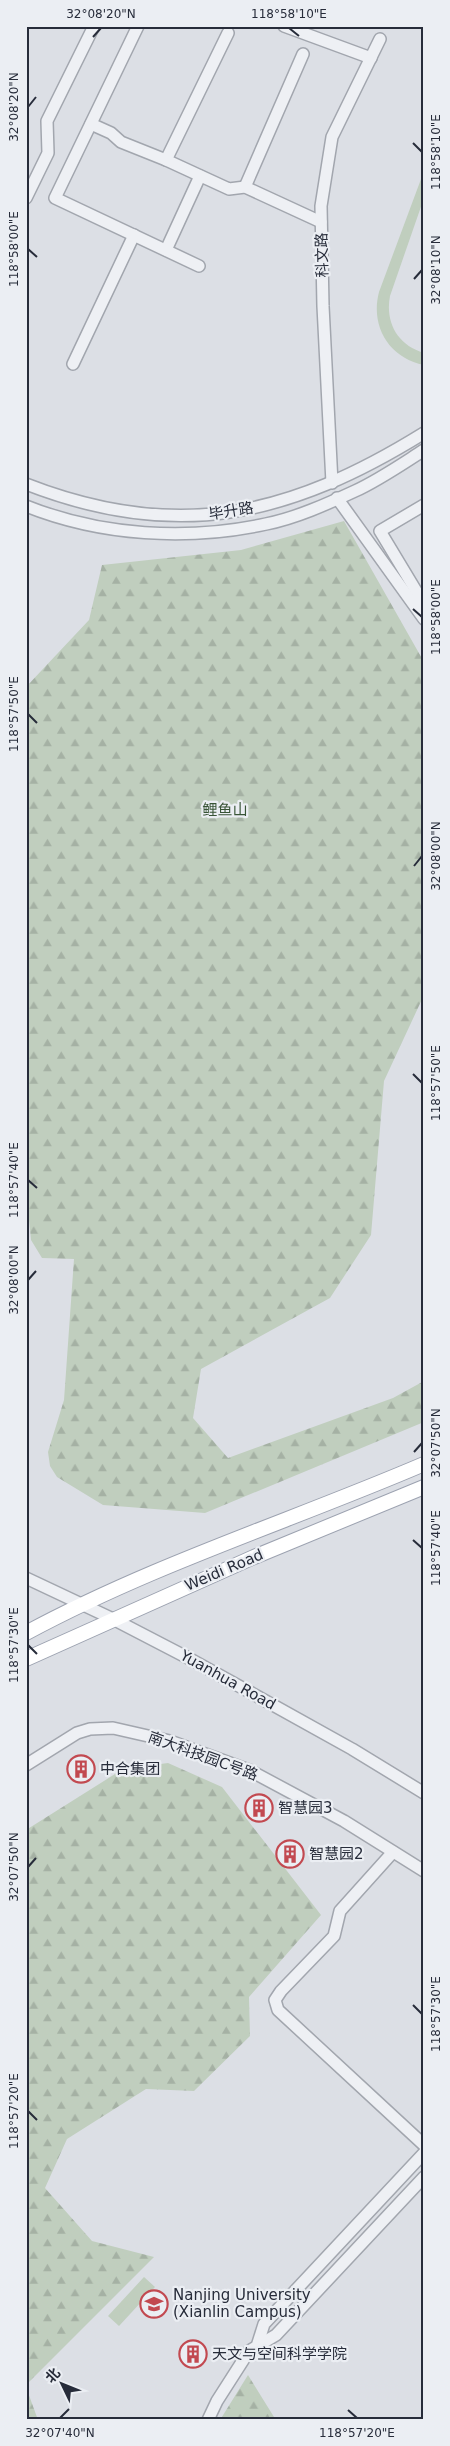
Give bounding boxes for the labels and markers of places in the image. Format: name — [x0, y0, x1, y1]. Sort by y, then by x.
building icon: 中合集团 — [66, 1754, 96, 1784]
place label: 中合集团 — [100, 1760, 160, 1778]
building icon: 智慧园3 — [244, 1793, 274, 1823]
place label: 智慧园3 — [278, 1799, 333, 1817]
building icon: 智慧园2 — [275, 1839, 305, 1869]
place label: 智慧园2 — [309, 1845, 364, 1863]
place label: Nanjing University (Xianlin Campus) — [173, 2286, 311, 2321]
school or university icon: Nanjing University (Xianlin Campus) — [139, 2289, 169, 2319]
building icon: 天文与空间科学学院 — [178, 2339, 208, 2369]
place label: 天文与空间科学学院 — [212, 2345, 347, 2363]

